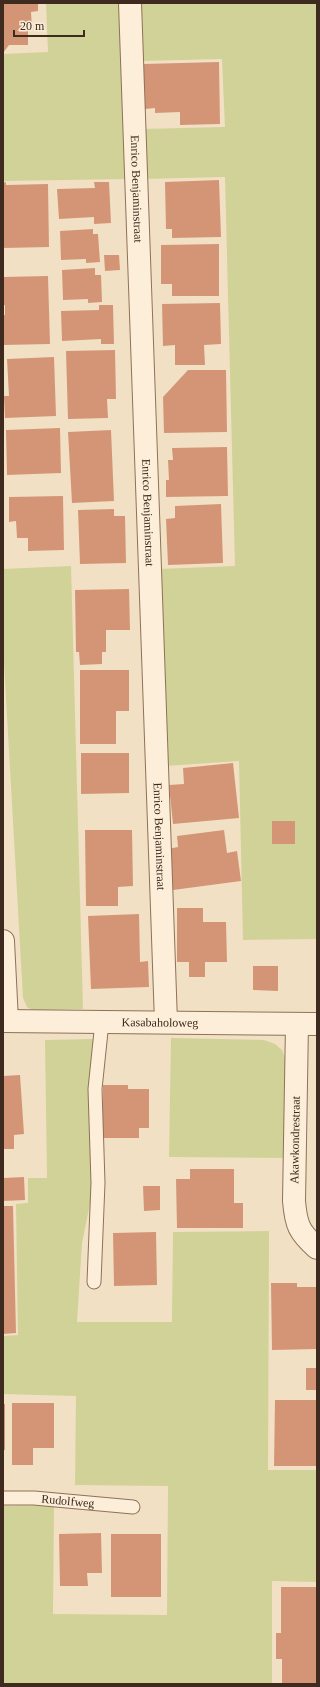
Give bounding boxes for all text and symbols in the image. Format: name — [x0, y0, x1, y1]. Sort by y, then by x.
scale bar — [14, 12, 84, 38]
text: 20 m — [20, 19, 45, 33]
street label: Enrico Benjaminstraat — [128, 135, 145, 244]
street label: Enrico Benjaminstraat — [139, 459, 157, 567]
street label: Enrico Benjaminstraat — [151, 782, 168, 891]
street label: Kasabaholoweg — [122, 1015, 198, 1030]
street label: Akawkondrestraat — [287, 1095, 303, 1184]
street label: Rudolfweg — [41, 1492, 95, 1510]

